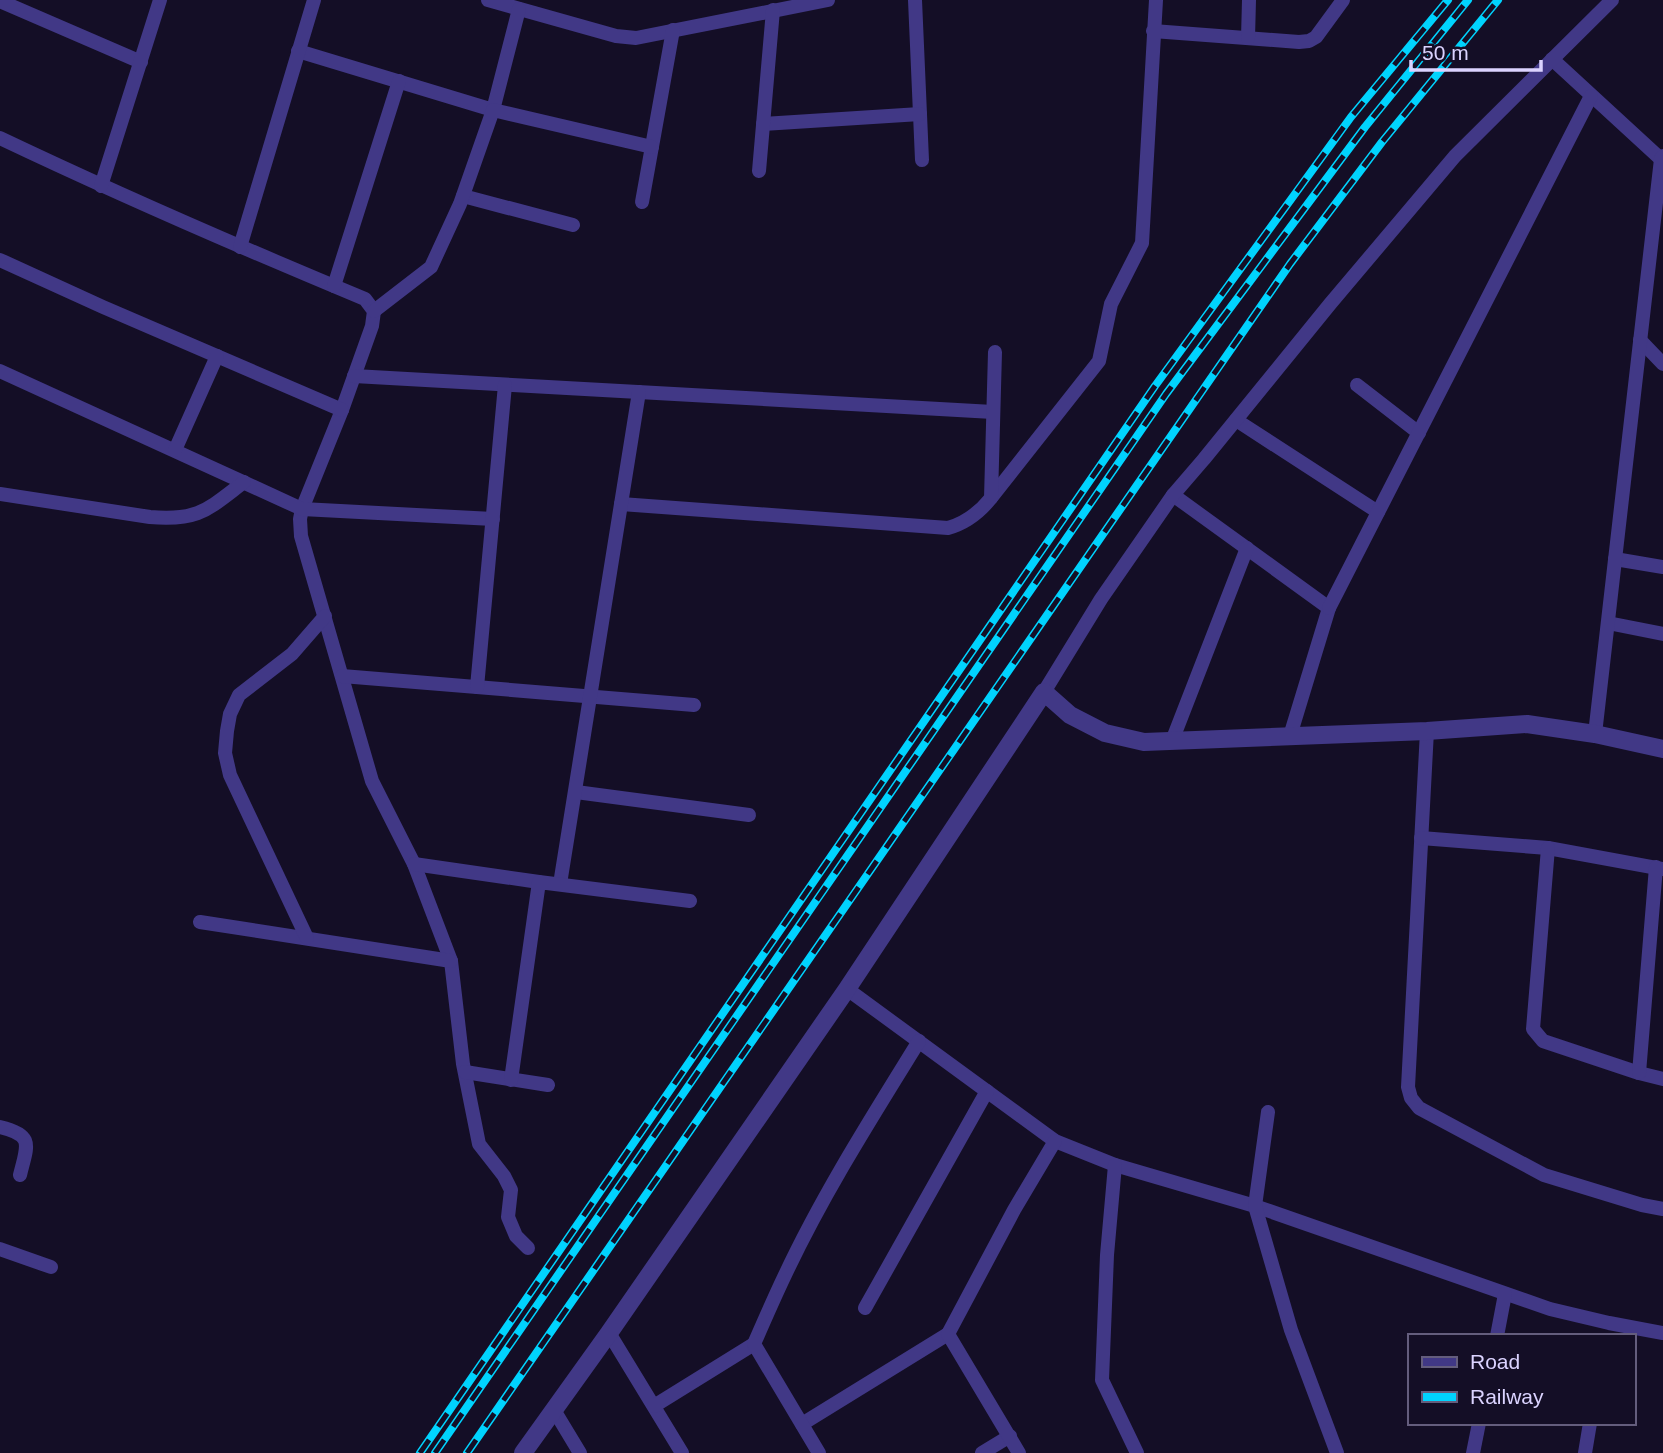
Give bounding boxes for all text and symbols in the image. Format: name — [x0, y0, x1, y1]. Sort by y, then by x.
scale bar — [1411, 28, 1540, 72]
text: 50 m — [1422, 41, 1469, 64]
legend — [1408, 1334, 1635, 1425]
text: Road — [1470, 1350, 1520, 1373]
text: Railway — [1470, 1385, 1544, 1408]

